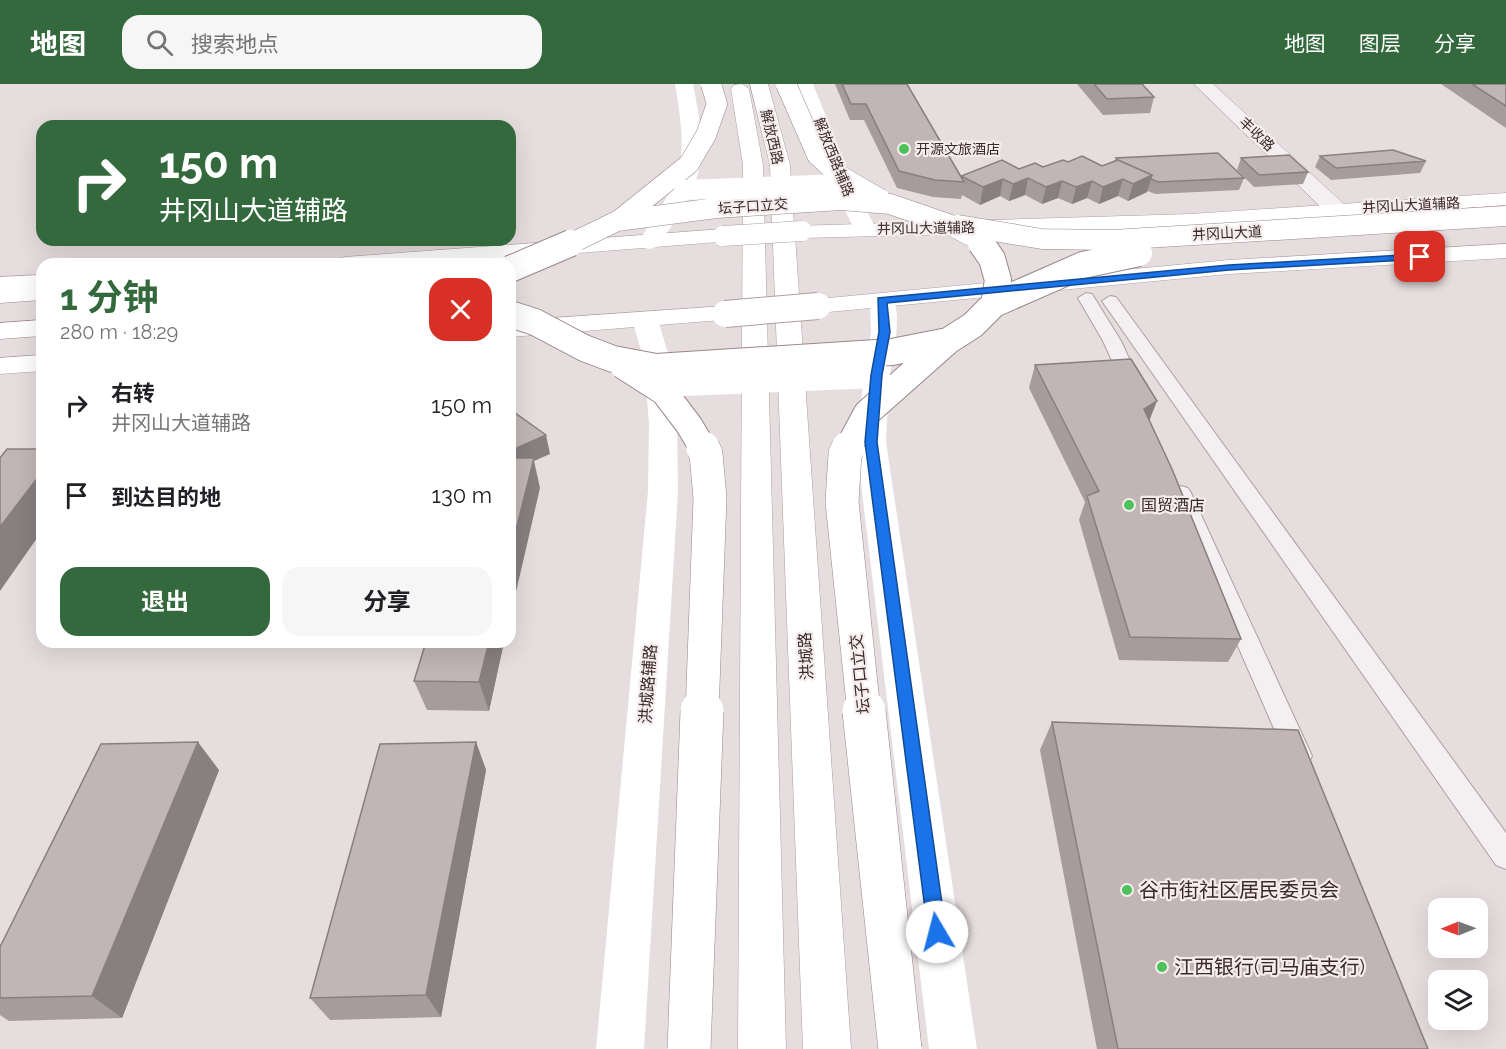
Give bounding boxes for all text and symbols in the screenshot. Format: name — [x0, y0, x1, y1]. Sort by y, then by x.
search box — [122, 15, 542, 69]
icon: search — [143, 26, 176, 59]
text: 地图 — [30, 28, 86, 61]
text: 搜索地点 — [191, 31, 279, 57]
text: 地图 — [1284, 31, 1326, 56]
text: 图层 — [1359, 31, 1401, 56]
text: 分享 — [1434, 31, 1476, 56]
street label: 解放西路 — [758, 108, 786, 166]
street label: 丰收路 — [1236, 114, 1278, 154]
street label: 解放西路辅路 — [811, 115, 857, 199]
text: 150 m — [159, 139, 278, 188]
place label: 开源文旅酒店 — [916, 141, 1000, 157]
marker: 开源文旅酒店 — [897, 142, 911, 156]
icon: right — [60, 144, 138, 222]
street label: 井冈山大道辅路 — [1362, 194, 1460, 216]
text: 井冈山大道辅路 — [159, 195, 348, 226]
street label: 坛子口立交 — [718, 196, 788, 216]
street label: 井冈山大道辅路 — [877, 219, 975, 237]
street label: 井冈山大道 — [1192, 223, 1262, 243]
pin — [1394, 231, 1445, 282]
icon: arrive — [1403, 240, 1436, 273]
text: 1 分钟 — [60, 276, 158, 318]
button: close — [429, 278, 492, 341]
text: 280 m · 18:29 — [60, 320, 178, 344]
text: 右转 — [111, 380, 155, 406]
icon: right — [60, 389, 93, 422]
text: 150 m — [431, 392, 492, 418]
text: 井冈山大道辅路 — [111, 411, 251, 435]
icon: arrive — [60, 479, 93, 512]
text: 130 m — [432, 482, 492, 508]
text: 到达目的地 — [111, 484, 221, 510]
place label: 国贸酒店 — [1141, 496, 1205, 515]
marker: 国贸酒店 — [1122, 498, 1136, 512]
button: 退出 — [60, 567, 270, 636]
button: 分享 — [282, 567, 492, 636]
street label: 洪城路 — [795, 632, 817, 680]
street label: 坛子口立交 — [846, 633, 874, 715]
street label: 洪城路辅路 — [636, 643, 660, 725]
place label: 谷市街社区居民委员会 — [1139, 878, 1339, 902]
marker: 谷市街社区居民委员会 — [1120, 883, 1134, 897]
north arrow — [1428, 898, 1488, 958]
map controls — [1428, 898, 1488, 1030]
position arrow — [905, 900, 969, 964]
place label: 江西银行(司马庙支行) — [1174, 955, 1365, 979]
marker: 江西银行(司马庙支行) — [1155, 960, 1169, 974]
button: layers — [1428, 970, 1488, 1030]

